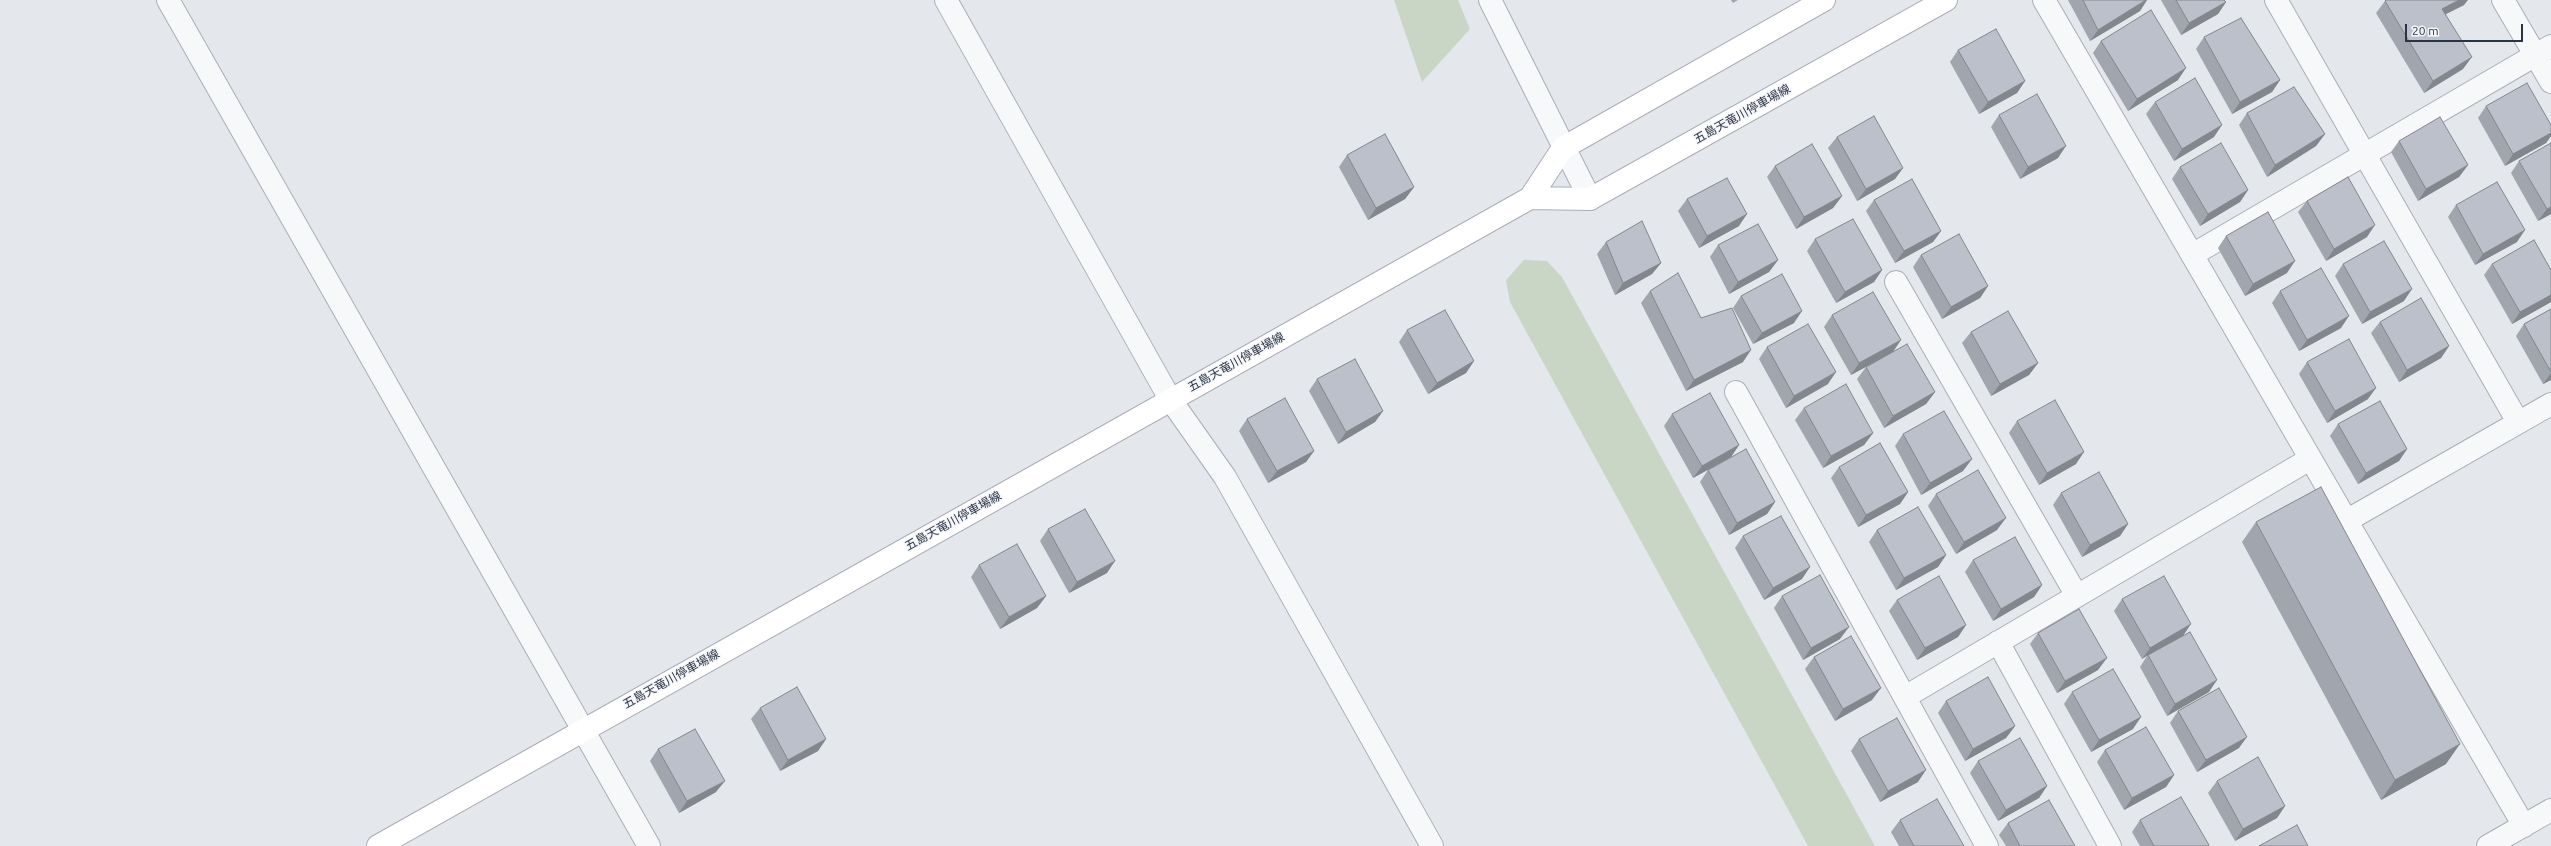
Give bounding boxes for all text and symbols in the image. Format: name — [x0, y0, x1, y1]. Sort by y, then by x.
scale bar — [2407, 16, 2525, 42]
text: 20 m — [2412, 24, 2439, 37]
street label: 五島天竜川停車場線 — [1691, 82, 1793, 146]
street label: 五島天竜川停車場線 — [1185, 330, 1287, 394]
street label: 五島天竜川停車場線 — [902, 489, 1004, 553]
street label: 五島天竜川停車場線 — [620, 647, 722, 711]

